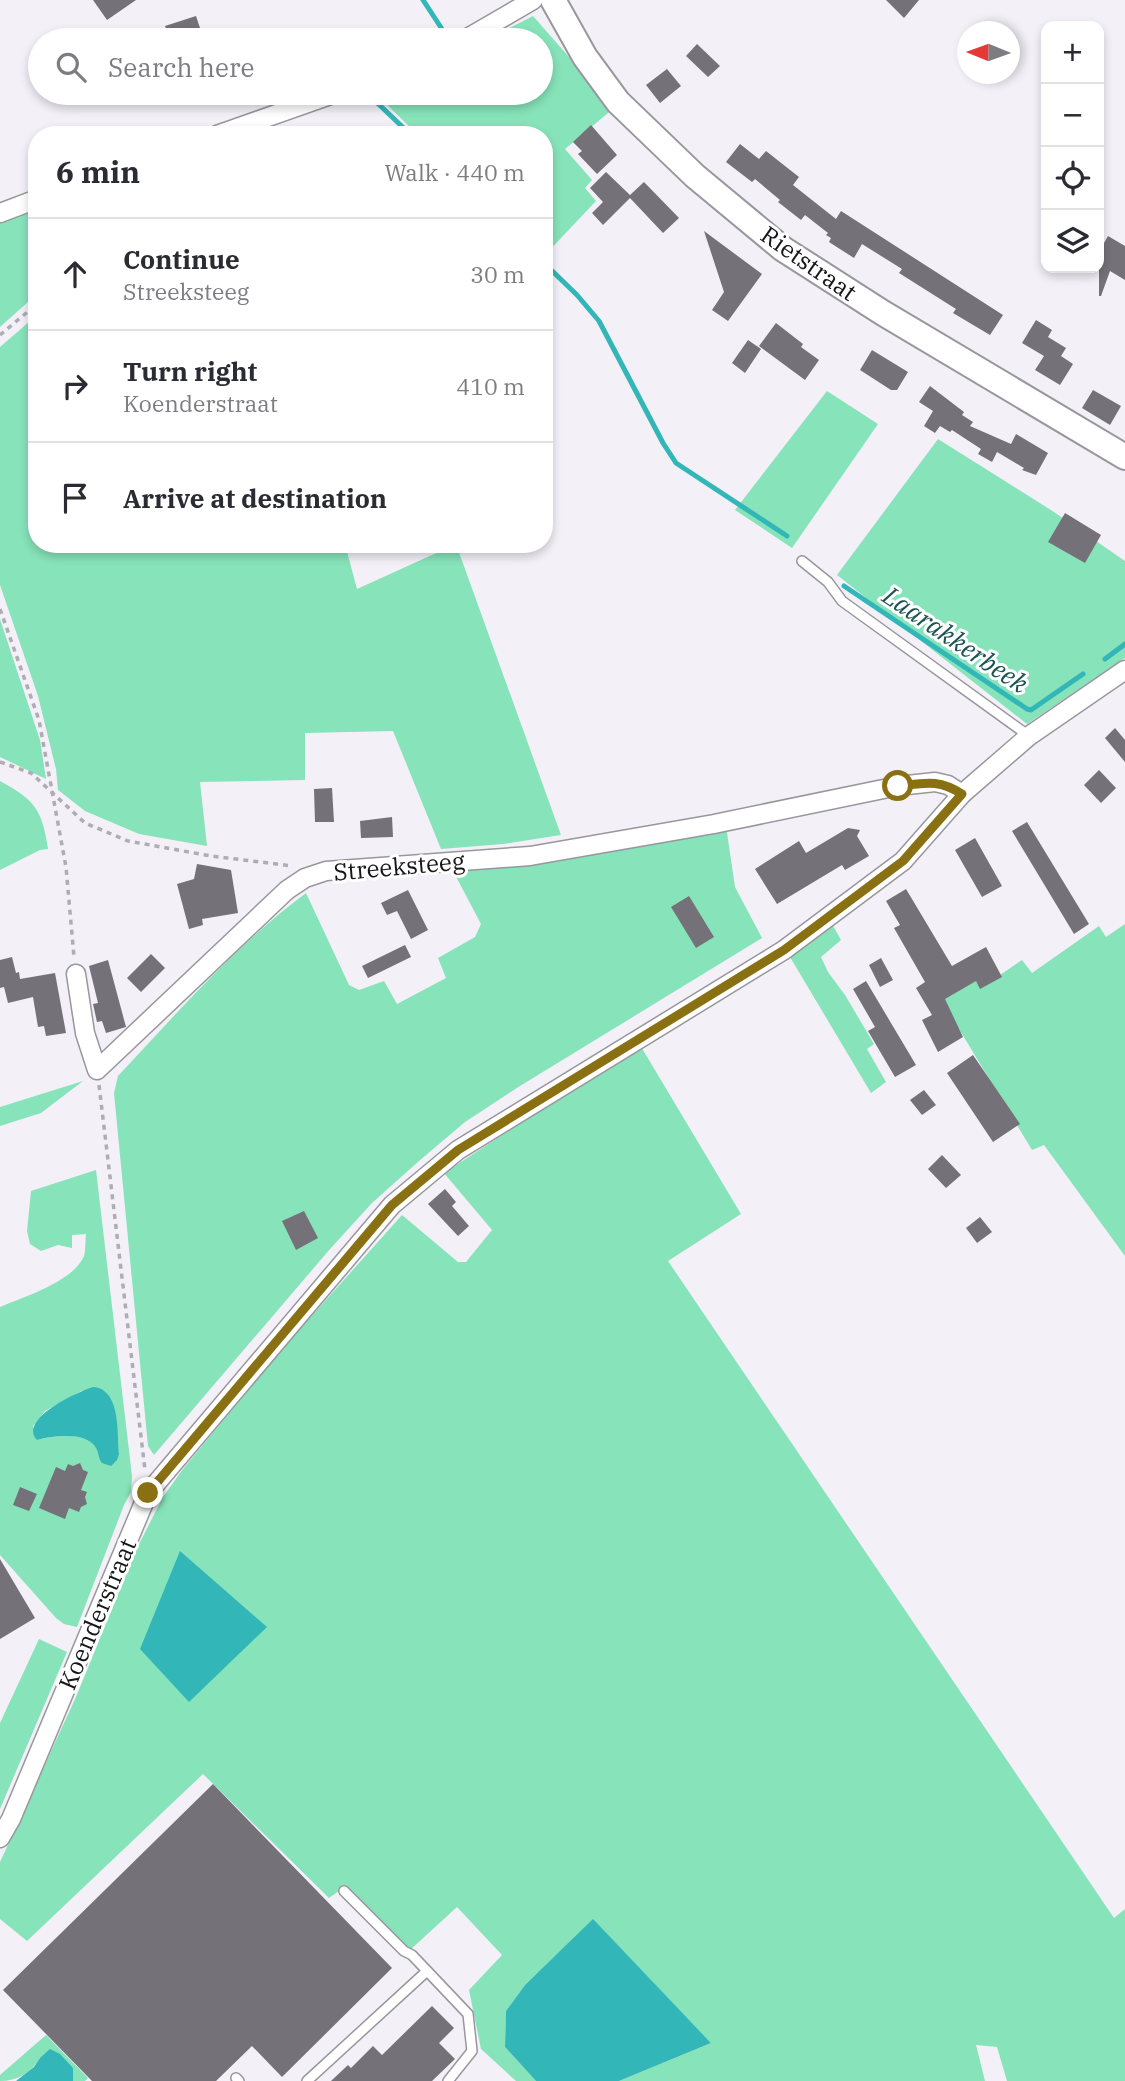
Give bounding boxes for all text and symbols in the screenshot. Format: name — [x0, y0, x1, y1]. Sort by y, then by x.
north arrow — [957, 21, 1020, 84]
map controls — [1041, 21, 1104, 273]
button: + — [1041, 21, 1104, 84]
search box — [28, 28, 553, 105]
icon: search — [52, 48, 90, 86]
text: Search here — [108, 50, 254, 84]
button: − — [1041, 84, 1104, 147]
button: locate — [1041, 147, 1104, 210]
text: 6 min — [56, 152, 140, 191]
text: Walk · 440 m — [384, 157, 525, 187]
button: layers — [1041, 210, 1104, 273]
street label: Rietstraat — [755, 218, 863, 308]
text: Continue — [123, 242, 240, 276]
icon: ahead — [56, 255, 94, 293]
text: 30 m — [470, 259, 525, 289]
text: Streeksteeg — [123, 276, 249, 306]
text: Turn right — [123, 354, 257, 388]
icon: right — [56, 367, 94, 405]
text: 410 m — [456, 371, 525, 401]
text: Koenderstraat — [123, 388, 278, 418]
icon: arrive — [56, 479, 94, 517]
text: Arrive at destination — [123, 481, 387, 515]
water label: Laarakkerbeek — [876, 577, 1035, 700]
route start — [882, 770, 913, 801]
street label: Streeksteeg — [332, 844, 466, 888]
route end — [132, 1477, 163, 1508]
street label: Koenderstraat — [51, 1533, 143, 1695]

